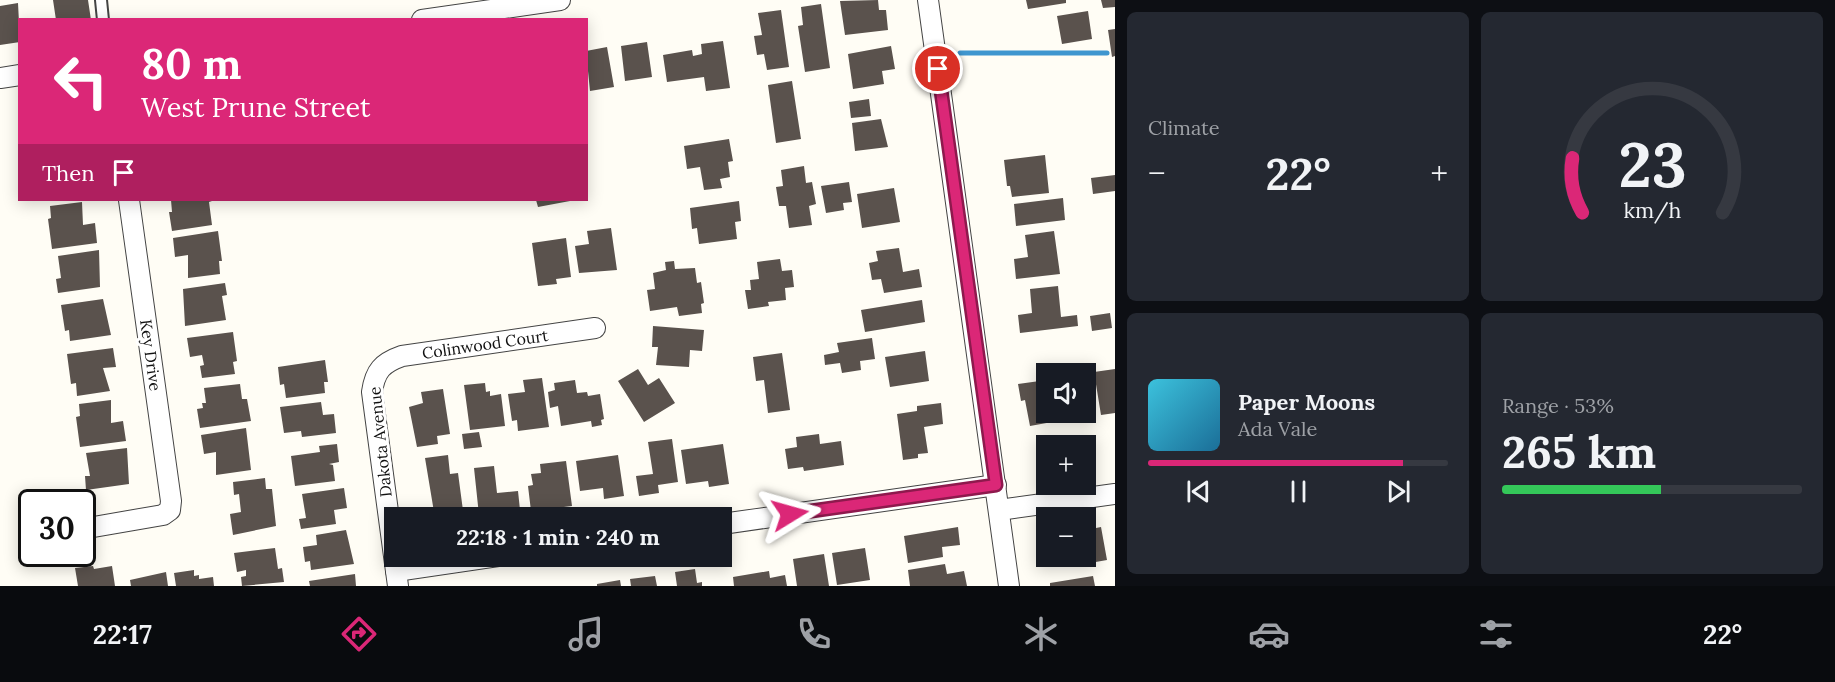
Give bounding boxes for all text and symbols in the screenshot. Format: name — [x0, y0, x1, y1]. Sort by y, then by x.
text: 80 m — [141, 37, 241, 91]
icon: left — [42, 42, 120, 120]
pin — [912, 43, 963, 94]
icon: arrive — [921, 52, 954, 85]
text: West Prune Street — [141, 90, 370, 124]
text: Climate — [1148, 115, 1220, 140]
text: 23 — [1618, 124, 1686, 204]
text: 22° — [1265, 145, 1331, 202]
text: − — [1148, 152, 1166, 194]
text: + — [1430, 152, 1448, 194]
icon: arrive — [107, 156, 140, 189]
text: Then — [42, 159, 95, 187]
text: km/h — [1623, 197, 1681, 225]
street label: Key Drive — [136, 318, 166, 392]
street label: Colinwood Court — [421, 325, 550, 363]
map controls — [1036, 363, 1096, 567]
button: sound — [1036, 363, 1096, 423]
street label: Dakota Avenue — [364, 385, 396, 498]
text: Paper Moons — [1238, 388, 1375, 416]
text: Range · 53% — [1502, 393, 1614, 418]
text: Ada Vale — [1238, 416, 1317, 441]
text: 265 km — [1502, 423, 1656, 480]
button: + — [1036, 435, 1096, 495]
icon: previous — [1182, 475, 1215, 508]
icon: pause — [1282, 475, 1315, 508]
icon: next — [1382, 475, 1415, 508]
position arrow — [758, 482, 822, 546]
speed limit sign: 30 — [18, 489, 96, 567]
button: − — [1036, 507, 1096, 567]
text: 22:18 · 1 min · 240 m — [456, 523, 660, 551]
icon: directions — [338, 613, 380, 655]
icon: music — [565, 613, 607, 655]
icon: phone — [793, 613, 835, 655]
icon: climate — [1020, 613, 1062, 655]
icon: car — [1248, 613, 1290, 655]
icon: filters — [1475, 613, 1517, 655]
text: 22:17 — [93, 617, 152, 651]
text: 22° — [1703, 617, 1742, 651]

